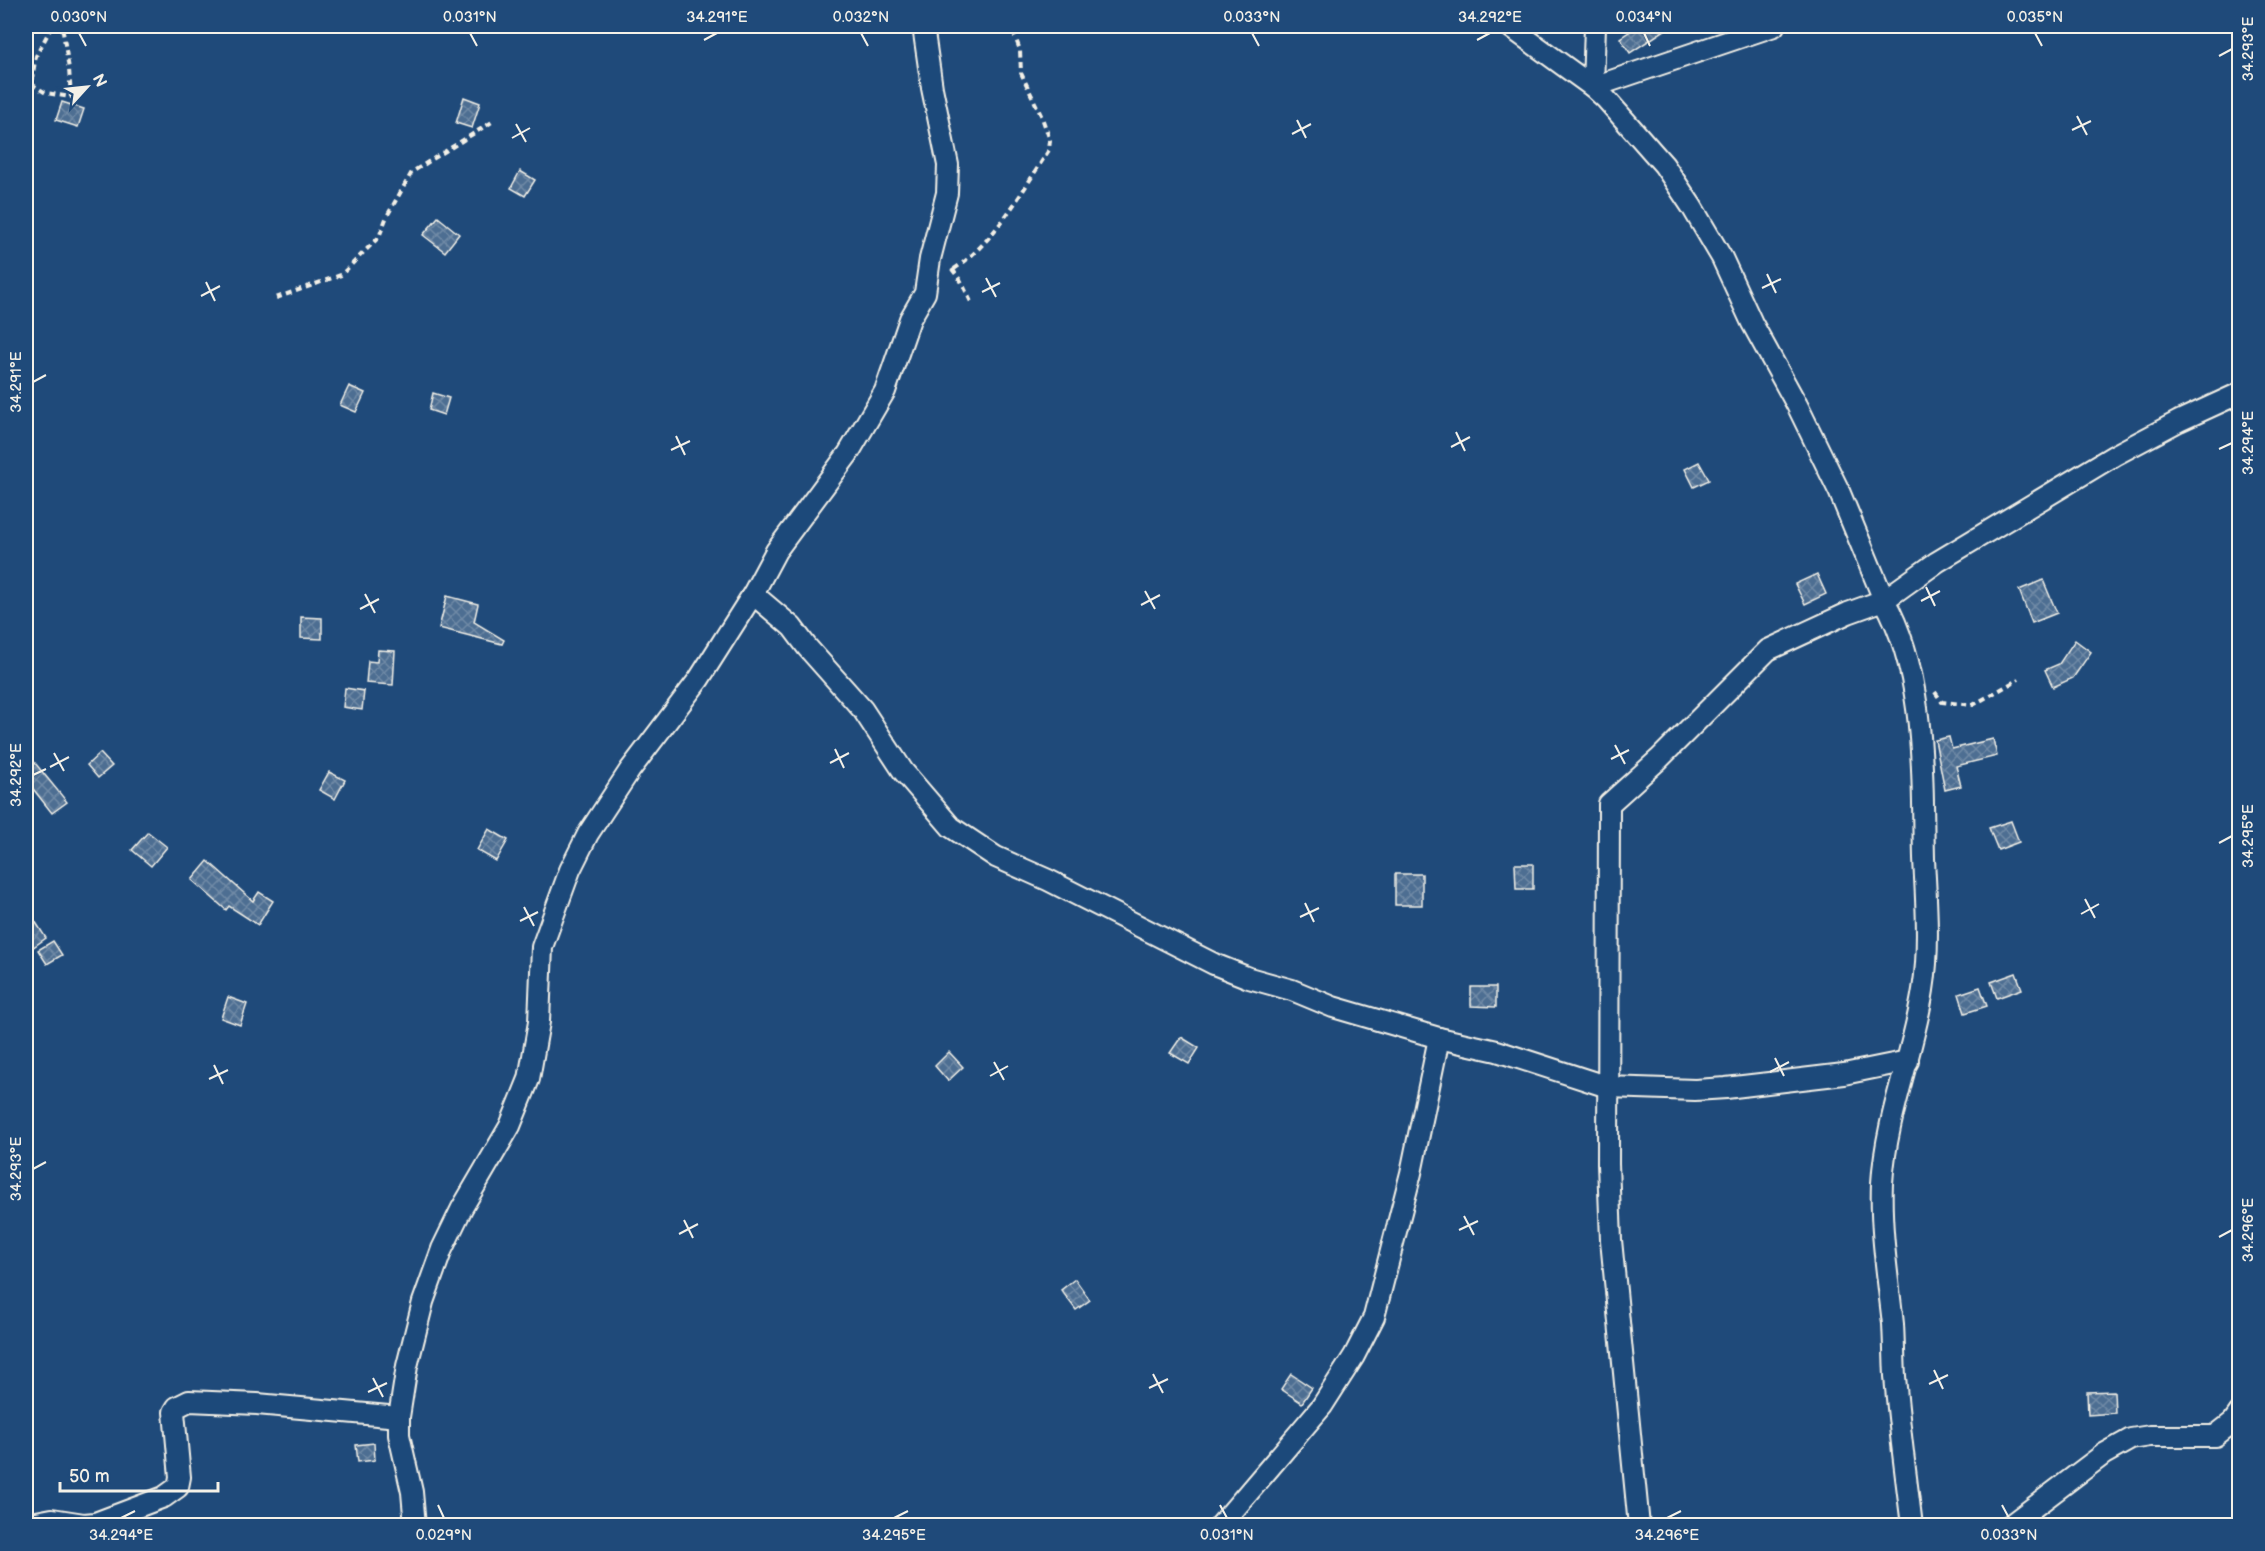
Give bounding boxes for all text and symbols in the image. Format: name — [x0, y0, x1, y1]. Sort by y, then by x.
text: 0.030°N — [51, 8, 107, 27]
text: 0.031°N — [443, 8, 497, 27]
text: 34.291°E — [686, 8, 748, 27]
text: 0.032°N — [833, 8, 889, 27]
text: 0.033°N — [1224, 8, 1280, 27]
text: 34.292°E — [1458, 8, 1522, 27]
text: 0.034°N — [1616, 8, 1672, 27]
text: 0.035°N — [2007, 8, 2063, 27]
text: 34.293°E — [2239, 17, 2258, 81]
north arrow — [57, 57, 117, 117]
text: N — [88, 71, 110, 91]
text: 34.291°E — [7, 351, 26, 413]
text: 34.294°E — [2239, 411, 2258, 475]
text: 34.292°E — [7, 743, 26, 807]
text: 34.295°E — [2239, 804, 2258, 868]
text: 34.293°E — [7, 1137, 26, 1201]
text: 34.296°E — [2239, 1198, 2258, 1262]
scale bar — [60, 1455, 218, 1493]
text: 50 m — [69, 1466, 110, 1487]
text: 34.294°E — [89, 1526, 153, 1545]
text: 0.029°N — [416, 1526, 472, 1545]
text: 34.295°E — [862, 1526, 926, 1545]
text: 0.031°N — [1200, 1526, 1254, 1545]
text: 34.296°E — [1635, 1526, 1699, 1545]
text: 0.033°N — [1981, 1526, 2037, 1545]

